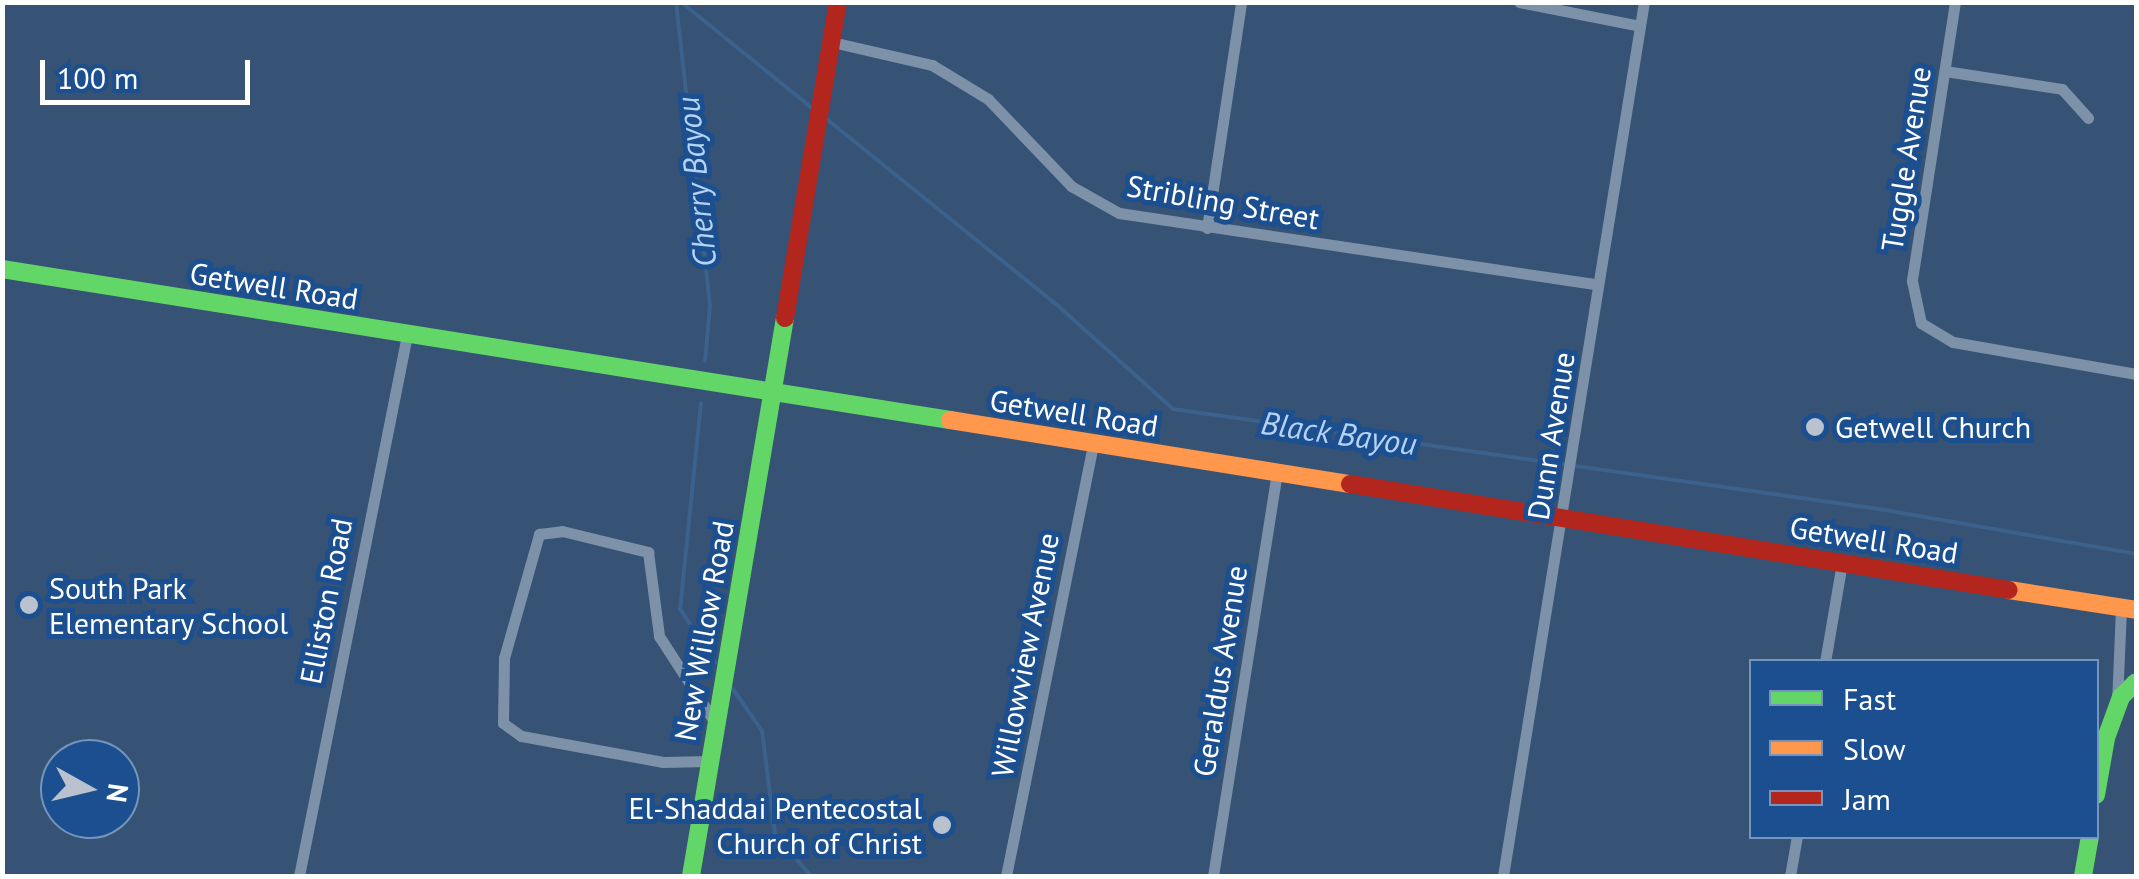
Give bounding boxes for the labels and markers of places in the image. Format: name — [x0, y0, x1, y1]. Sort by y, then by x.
place label: Getwell Church — [1835, 409, 2031, 445]
marker: Getwell Church — [1804, 416, 1826, 438]
place label: South Park Elementary School — [49, 570, 289, 640]
marker: South Park Elementary School — [18, 594, 40, 616]
place label: El-Shaddai Pentecostal Church of Christ — [628, 790, 922, 860]
marker: El-Shaddai Pentecostal Church of Christ — [931, 814, 953, 836]

